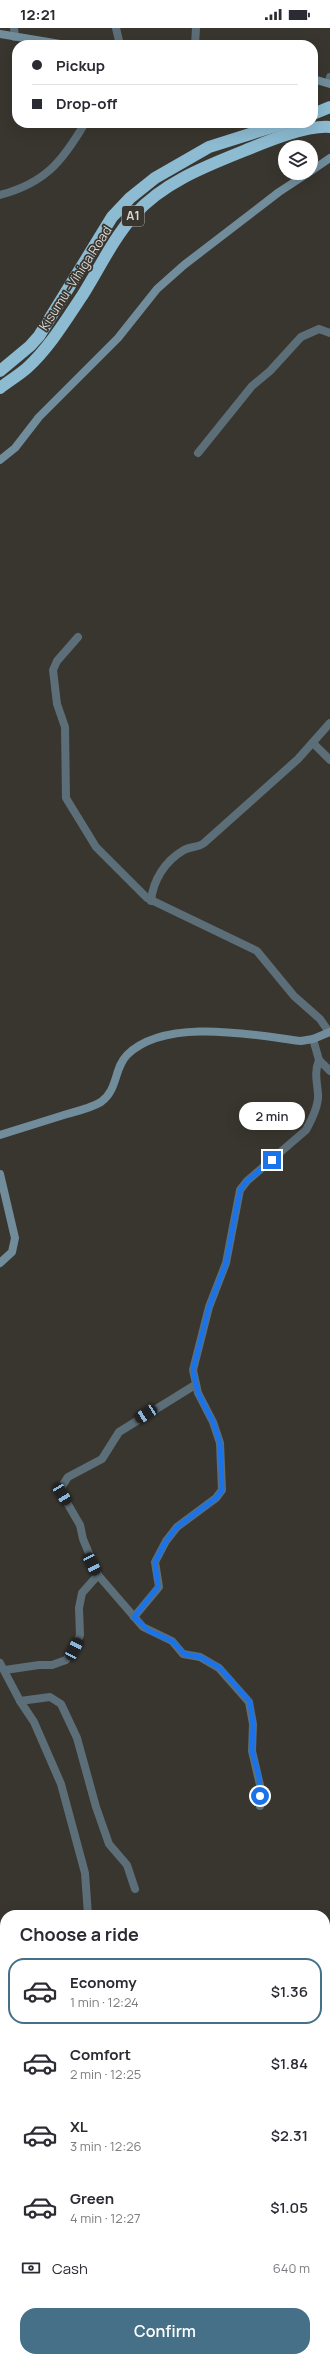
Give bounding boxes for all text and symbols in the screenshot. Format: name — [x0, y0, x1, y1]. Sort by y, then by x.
text: 12:21 — [20, 4, 56, 25]
text: Pickup — [56, 55, 105, 76]
text: Drop-off — [56, 93, 117, 114]
map controls — [278, 140, 318, 180]
button: layers — [278, 140, 318, 180]
road number: A1 — [122, 206, 144, 226]
street label: Kisumu -Vihiga Road — [34, 222, 116, 334]
callout: 2 min — [239, 1102, 305, 1130]
text: 2 min — [255, 1107, 289, 1125]
route end — [263, 1151, 281, 1169]
car — [133, 1402, 159, 1426]
car — [51, 1481, 73, 1507]
car — [81, 1551, 103, 1577]
car — [63, 1636, 85, 1662]
route start — [251, 1787, 269, 1805]
text: Choose a ride — [20, 1922, 139, 1946]
text: Economy — [70, 1972, 137, 1993]
icon: car — [22, 1973, 58, 2009]
text: $1.36 — [271, 1981, 308, 2002]
text: 1 min · 12:24 — [70, 1993, 139, 2011]
text: Comfort — [70, 2044, 131, 2065]
icon: car — [22, 2045, 58, 2081]
text: $1.84 — [271, 2053, 308, 2074]
text: 2 min · 12:25 — [70, 2065, 141, 2083]
text: XL — [70, 2116, 88, 2137]
icon: car — [22, 2117, 58, 2153]
text: $2.31 — [271, 2125, 308, 2146]
text: 3 min · 12:26 — [70, 2137, 142, 2155]
text: Green — [70, 2188, 114, 2209]
icon: car — [22, 2189, 58, 2225]
text: $1.05 — [270, 2197, 308, 2218]
text: 4 min · 12:27 — [70, 2209, 141, 2227]
icon: cash — [20, 2257, 42, 2279]
text: Cash — [52, 2258, 88, 2279]
text: 640 m — [273, 2259, 310, 2277]
button: Confirm — [20, 2308, 310, 2354]

